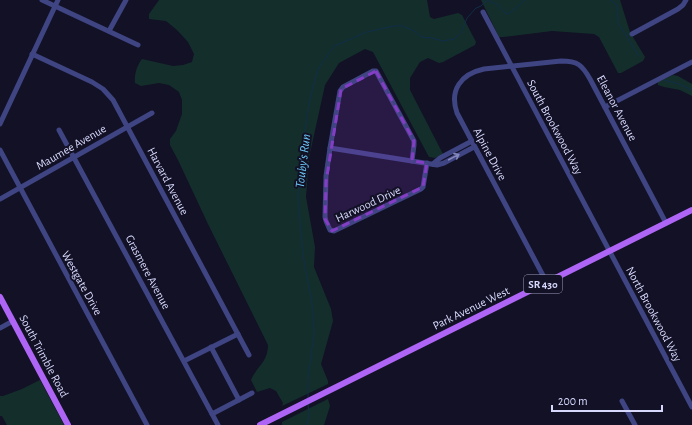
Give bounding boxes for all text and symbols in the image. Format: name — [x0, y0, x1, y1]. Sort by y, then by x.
street label: Eleanor Avenue — [595, 73, 639, 143]
street label: South Brookwood Way — [524, 78, 585, 177]
street label: Maumee Avenue — [34, 122, 108, 172]
street label: Alpine Drive — [471, 126, 509, 182]
water label: Touby's Run — [294, 133, 313, 189]
street label: Harvard Avenue — [145, 145, 191, 217]
one-way arrow — [448, 153, 460, 161]
street label: Harwood Drive — [334, 184, 402, 224]
street label: Grasmere Avenue — [123, 233, 173, 311]
street label: Westgate Drive — [60, 249, 104, 317]
street label: North Brookwood Way — [623, 265, 684, 364]
road number: SR 430 — [524, 275, 562, 293]
street label: Park Avenue West — [431, 284, 511, 332]
street label: South Trimble Road — [17, 313, 71, 399]
scale bar — [552, 387, 662, 413]
text: 200 m — [558, 395, 588, 407]

